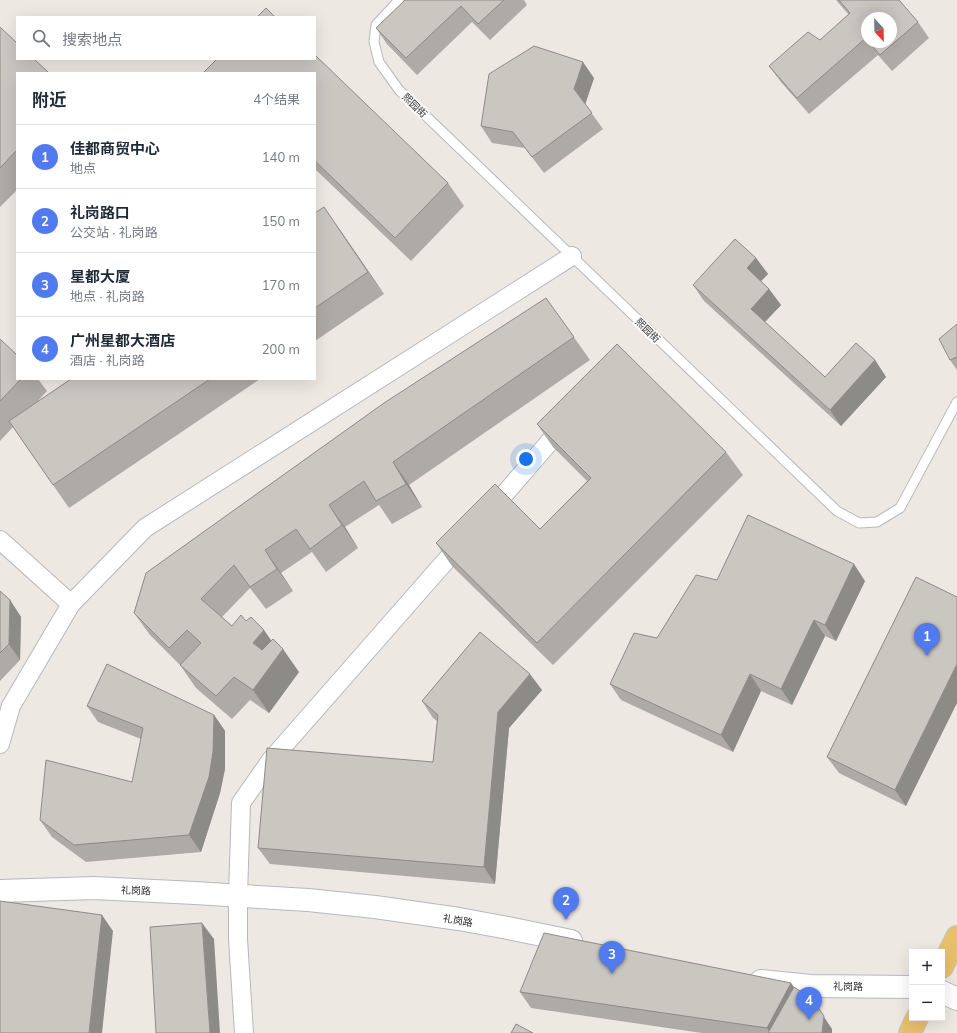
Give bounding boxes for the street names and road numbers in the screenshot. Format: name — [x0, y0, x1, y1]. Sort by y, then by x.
street label: 熙园街 — [399, 90, 430, 120]
street label: 熙园街 — [632, 315, 663, 345]
street label: 礼岗路 — [121, 883, 151, 898]
street label: 礼岗路 — [442, 912, 474, 929]
street label: 礼岗路 — [833, 980, 863, 993]

